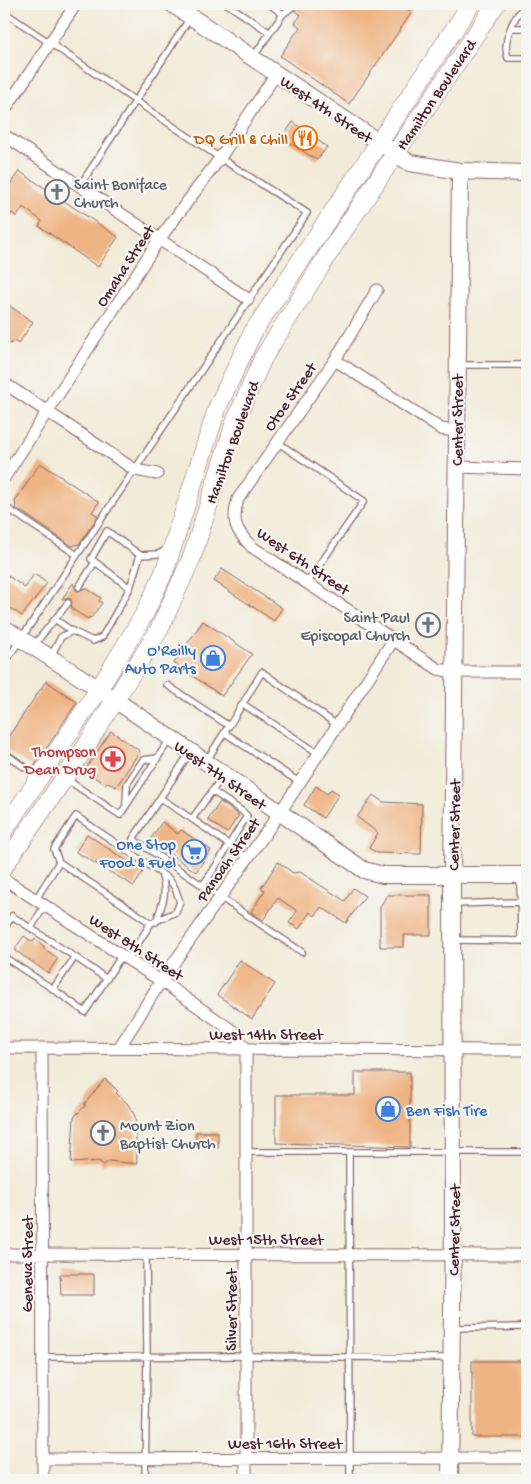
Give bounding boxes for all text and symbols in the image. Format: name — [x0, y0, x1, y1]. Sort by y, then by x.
street label: Hamilton Boulevard — [394, 36, 483, 155]
street label: West 4th Street — [275, 73, 376, 150]
restaurant icon: DQ Grill & Chill — [292, 125, 318, 151]
place label: DQ Grill & Chill — [193, 132, 288, 151]
place label: Saint Boniface Church — [74, 177, 167, 214]
church icon: Saint Boniface Church — [44, 179, 70, 205]
street label: Omaha Street — [93, 221, 161, 311]
street label: Otoe Street — [261, 359, 323, 436]
street label: Center Street — [450, 373, 469, 466]
street label: Hamilton Boulevard — [203, 378, 266, 507]
street label: West 6th Street — [252, 525, 353, 602]
place label: Saint Paul Episcopal Church — [301, 610, 410, 647]
church icon: Saint Paul Episcopal Church — [415, 612, 441, 638]
place label: O'Reilly Auto Parts — [125, 643, 197, 680]
shop icon: O'Reilly Auto Parts — [200, 645, 226, 671]
street label: West 7th Street — [169, 738, 270, 816]
place label: Thompson Dean Drug — [23, 744, 96, 781]
pharmacy icon: Thompson Dean Drug — [100, 746, 126, 772]
street label: Center Street — [446, 778, 467, 871]
street label: Panoah Street — [194, 814, 266, 907]
place label: One Stop Food & Fuel — [98, 837, 176, 874]
supermarket icon: One Stop Food & Fuel — [181, 839, 207, 865]
street label: West 8th Street — [84, 911, 187, 987]
street label: West 14th Street — [209, 1027, 324, 1046]
shop icon: Ben Fish Tire — [375, 1096, 401, 1122]
place label: Ben Fish Tire — [405, 1103, 488, 1122]
place label: Mount Zion Baptist Church — [119, 1118, 216, 1155]
church icon: Mount Zion Baptist Church — [90, 1120, 116, 1146]
street label: Center Street — [446, 1183, 467, 1276]
street label: Geneva Street — [20, 1214, 39, 1312]
street label: West 15th Street — [209, 1232, 325, 1251]
street label: Silver Street — [224, 1268, 243, 1351]
street label: West 16th Street — [228, 1436, 344, 1455]

